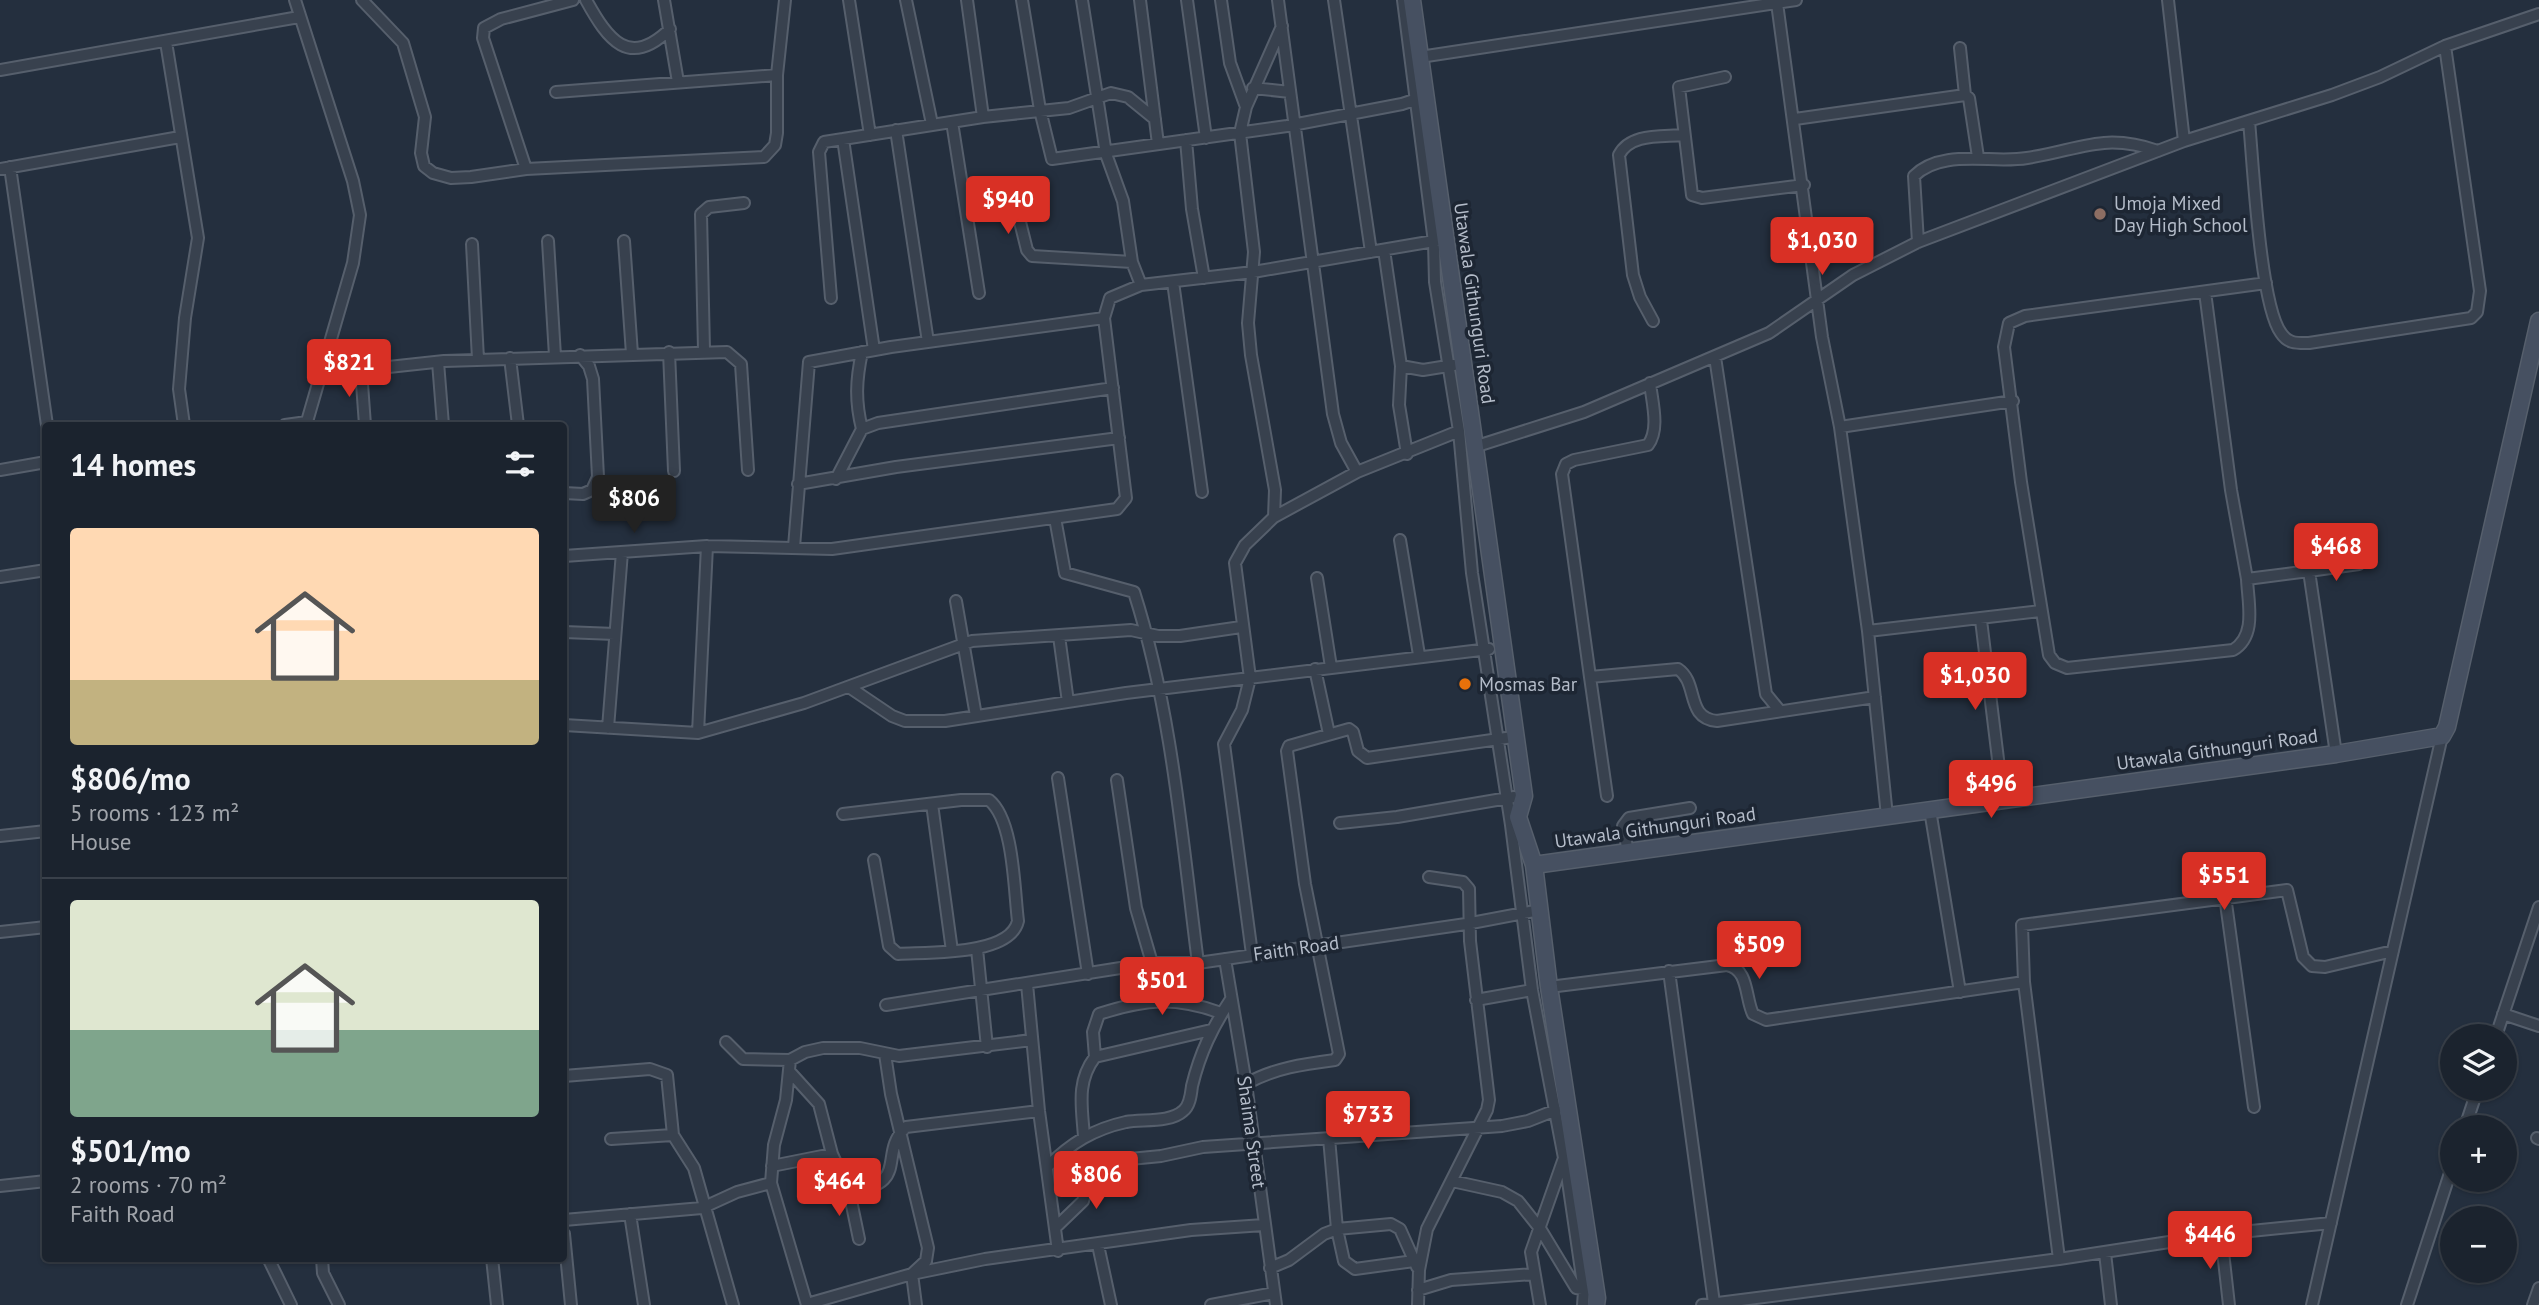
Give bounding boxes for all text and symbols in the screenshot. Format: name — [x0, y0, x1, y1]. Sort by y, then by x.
pin: $940 — [967, 176, 1049, 236]
text: $940 — [982, 184, 1034, 213]
place label: Umoja Mixed Day High School — [2114, 191, 2248, 237]
street label: Utawala Githunguri Road — [1449, 201, 1501, 405]
marker: Umoja Mixed Day High School — [2092, 206, 2108, 222]
pin: $1,030 — [1765, 218, 1879, 277]
text: $1,030 — [1786, 225, 1858, 254]
pin: $821 — [308, 340, 390, 399]
text: $821 — [323, 347, 375, 376]
text: 14 homes — [70, 445, 196, 484]
icon: filters — [501, 445, 539, 483]
pin: $806 — [593, 476, 675, 535]
text: $806 — [608, 483, 660, 512]
pin: $468 — [2295, 524, 2377, 583]
text: $468 — [2310, 531, 2362, 560]
icon: home — [242, 573, 368, 699]
pin: $1,030 — [1918, 652, 2032, 712]
text: $1,030 — [1939, 660, 2011, 689]
place label: Mosmas Bar — [1479, 672, 1578, 696]
marker: Mosmas Bar — [1457, 676, 1473, 692]
street label: Utawala Githunguri Road — [2115, 723, 2319, 775]
text: $806/mo — [70, 759, 191, 798]
pin: $496 — [1950, 760, 2032, 820]
text: $496 — [1965, 768, 2017, 797]
text: 5 rooms · 123 m² — [70, 798, 239, 827]
street label: Utawala Githunguri Road — [1553, 801, 1757, 853]
text: House — [70, 827, 132, 856]
pin: $551 — [2183, 852, 2265, 912]
text: $551 — [2198, 860, 2250, 889]
pin: $509 — [1718, 922, 1800, 981]
text: $509 — [1733, 929, 1785, 958]
street label: Faith Road — [1252, 930, 1340, 966]
icon: home — [242, 945, 368, 1071]
pin: $501 — [1121, 958, 1203, 1017]
text: $501 — [1136, 965, 1188, 994]
map controls — [2440, 1024, 2517, 1283]
button: layers — [2440, 1024, 2517, 1101]
street label: Shaima Street — [1232, 1074, 1272, 1190]
pin: $733 — [1327, 1092, 1409, 1151]
text: $733 — [1342, 1099, 1394, 1128]
button: + — [2440, 1115, 2517, 1192]
text: $501/mo — [70, 1131, 191, 1170]
pin: $806 — [1055, 1152, 1137, 1211]
pin: $464 — [798, 1158, 880, 1218]
text: $806 — [1070, 1159, 1122, 1188]
text: $464 — [813, 1166, 865, 1195]
text: 2 rooms · 70 m² — [70, 1170, 227, 1199]
text: Faith Road — [70, 1199, 175, 1228]
button: − — [2440, 1206, 2517, 1283]
pin: $446 — [2169, 1212, 2251, 1271]
text: $446 — [2184, 1219, 2236, 1248]

